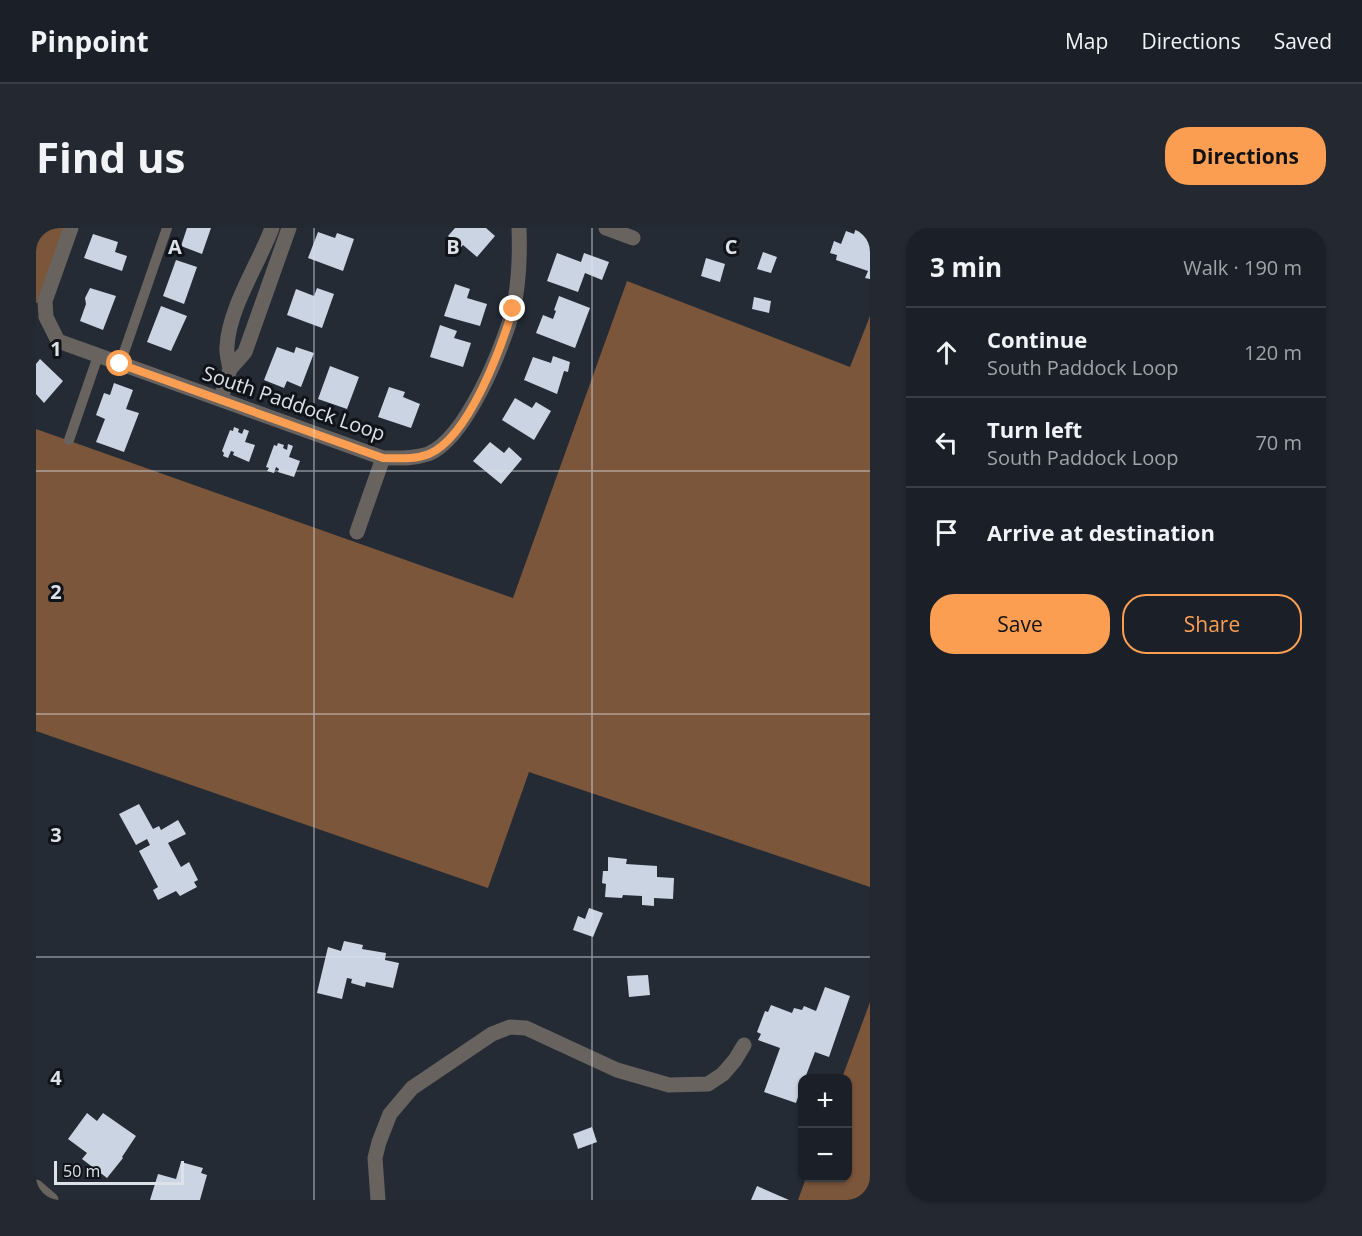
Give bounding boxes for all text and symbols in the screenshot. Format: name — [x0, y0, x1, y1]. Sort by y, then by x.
text: Pinpoint — [30, 22, 149, 60]
text: Map — [1065, 27, 1108, 55]
text: Directions — [1141, 27, 1241, 55]
text: Saved — [1274, 27, 1332, 55]
button: Directions — [1165, 127, 1326, 185]
text: Find us — [36, 128, 185, 185]
text: A — [168, 233, 182, 260]
text: B — [446, 233, 460, 260]
text: C — [725, 233, 738, 260]
text: 3 min — [930, 249, 1002, 285]
text: Walk · 190 m — [1183, 254, 1302, 281]
route end — [499, 295, 525, 321]
text: Continue — [987, 324, 1087, 354]
text: 1 — [50, 335, 62, 362]
icon: ahead — [930, 336, 963, 369]
text: 120 m — [1244, 339, 1302, 366]
route start — [106, 350, 132, 376]
text: South Paddock Loop — [987, 354, 1179, 381]
street label: South Paddock Loop — [199, 359, 389, 447]
text: Turn left — [987, 414, 1082, 444]
icon: left — [930, 426, 963, 459]
text: 70 m — [1255, 429, 1302, 456]
text: South Paddock Loop — [987, 444, 1179, 471]
icon: arrive — [930, 516, 963, 549]
text: Arrive at destination — [987, 517, 1215, 547]
text: 2 — [50, 578, 62, 605]
button: Save — [930, 594, 1110, 654]
button: Share — [1122, 594, 1302, 654]
text: 3 — [50, 821, 62, 848]
text: 4 — [50, 1064, 62, 1091]
map controls — [798, 1074, 852, 1182]
button: + — [798, 1074, 852, 1128]
button: − — [798, 1128, 852, 1182]
scale bar — [54, 1158, 184, 1186]
text: 50 m — [63, 1160, 100, 1182]

